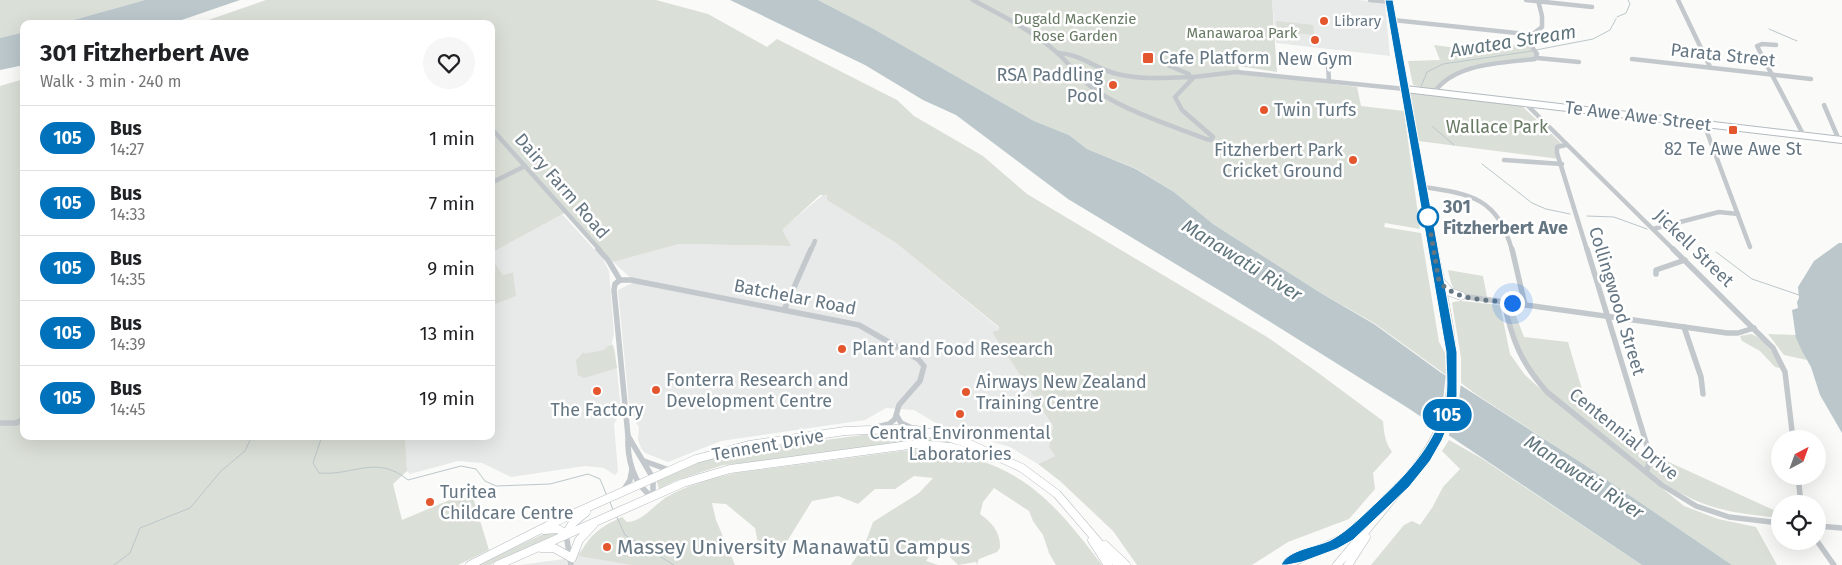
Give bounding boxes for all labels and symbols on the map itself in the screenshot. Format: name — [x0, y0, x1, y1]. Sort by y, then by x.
park label: Dugald MacKenzie Rose Garden — [1014, 10, 1136, 45]
place label: Library — [1334, 12, 1382, 30]
marker: Library — [1318, 15, 1330, 27]
water label: Awatea Stream — [1447, 20, 1578, 62]
park label: Manawaroa Park — [1186, 24, 1298, 42]
marker: New Gym — [1309, 34, 1321, 46]
street label: Parata Street — [1670, 39, 1777, 71]
place label: Cafe Platform — [1159, 47, 1270, 69]
place label: New Gym — [1277, 48, 1353, 70]
marker: Cafe Platform — [1141, 51, 1155, 65]
place label: RSA Paddling Pool — [996, 64, 1104, 107]
marker: RSA Paddling Pool — [1107, 79, 1119, 91]
street label: Te Awe Awe Street — [1564, 96, 1713, 136]
place label: Twin Turfs — [1274, 99, 1356, 121]
marker: Twin Turfs — [1258, 104, 1270, 116]
park label: Wallace Park — [1446, 116, 1549, 138]
marker: 82 Te Awe Awe St — [1727, 124, 1739, 136]
street label: Dairy Farm Road — [510, 129, 614, 243]
place label: 82 Te Awe Awe St — [1664, 138, 1803, 160]
place label: Fitzherbert Park Cricket Ground — [1214, 139, 1344, 182]
marker: Fitzherbert Park Cricket Ground — [1347, 154, 1359, 166]
place label: 301 Fitzherbert Ave — [1442, 196, 1568, 239]
street label: Jickell Street — [1650, 205, 1739, 292]
marker: 301 Fitzherbert Ave — [1417, 206, 1439, 228]
water label: Manawatū River — [1178, 214, 1307, 306]
street label: Collingwood Street — [1584, 224, 1650, 378]
street label: Batchelar Road — [732, 274, 858, 320]
your location — [1500, 291, 1525, 316]
place label: Plant and Food Research — [852, 338, 1054, 360]
marker: Plant and Food Research — [836, 343, 848, 355]
place label: Fonterra Research and Development Centre — [666, 369, 849, 412]
place label: Airways New Zealand Training Centre — [976, 371, 1147, 414]
street label: Centennial Drive — [1565, 383, 1683, 485]
marker: Fonterra Research and Development Centre — [650, 384, 662, 396]
marker: The Factory — [591, 385, 603, 397]
marker: Airways New Zealand Training Centre — [960, 386, 972, 398]
place label: The Factory — [550, 399, 644, 421]
line badge: 105 — [1418, 399, 1476, 431]
marker: Central Environmental Laboratories — [954, 408, 966, 420]
place label: Central Environmental Laboratories — [870, 422, 1050, 465]
street label: Tennent Drive — [710, 424, 826, 466]
water label: Manawatū River — [1520, 430, 1648, 524]
north arrow — [1771, 430, 1826, 485]
place label: Turitea Childcare Centre — [440, 481, 573, 524]
marker: Turitea Childcare Centre — [424, 496, 436, 508]
place label: Massey University Manawatū Campus — [617, 534, 971, 560]
marker: Massey University Manawatū Campus — [601, 541, 613, 553]

